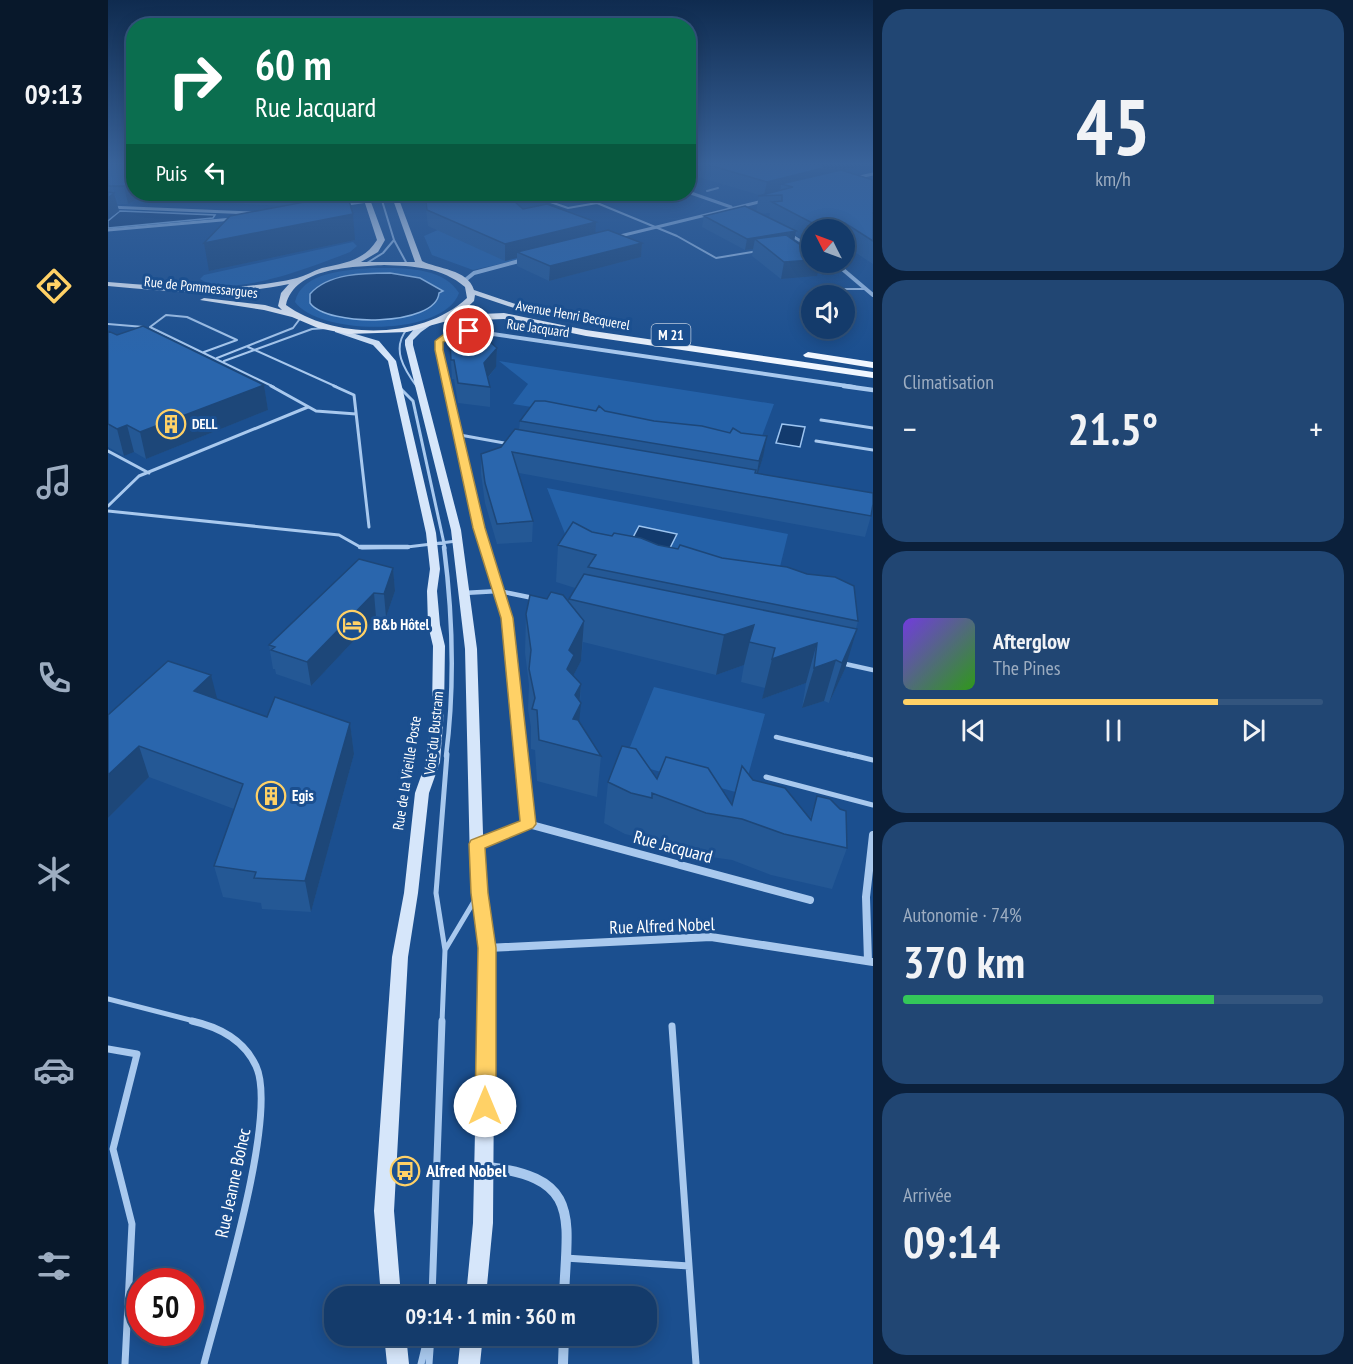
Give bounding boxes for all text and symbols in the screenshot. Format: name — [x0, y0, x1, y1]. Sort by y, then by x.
text: 60 m — [255, 37, 332, 92]
icon: right — [156, 42, 234, 120]
text: 45 — [1076, 76, 1150, 177]
text: 09:13 — [25, 77, 83, 111]
text: Rue Jacquard — [255, 90, 376, 124]
icon: left — [199, 156, 232, 189]
text: Puis — [156, 159, 187, 187]
text: km/h — [1095, 166, 1131, 192]
north arrow — [801, 219, 855, 273]
map controls — [801, 219, 855, 339]
icon: directions — [33, 265, 75, 307]
street label: Rue de Pommessargues — [143, 272, 259, 302]
button: sound — [801, 285, 855, 339]
street label: Avenue Henri Becquerel — [515, 296, 632, 334]
pin — [443, 305, 494, 356]
icon: arrive — [452, 314, 485, 347]
street label: Rue Jacquard — [506, 315, 570, 341]
road number: M 21 — [652, 324, 690, 346]
text: Climatisation — [903, 369, 994, 395]
text: 21.5° — [1068, 399, 1158, 457]
text: − — [903, 407, 917, 450]
text: + — [1309, 407, 1323, 450]
building icon: DELL — [155, 408, 187, 440]
place label: DELL — [192, 415, 217, 433]
icon: music — [33, 461, 75, 503]
hotel icon: B&b Hôtel — [336, 609, 368, 641]
place label: B&b Hôtel — [373, 615, 430, 634]
text: Afterglow — [993, 627, 1070, 655]
text: The Pines — [993, 655, 1060, 681]
icon: phone — [33, 657, 75, 699]
street label: Voie du Bustram — [420, 690, 447, 777]
street label: Rue de la Vieille Poste — [388, 714, 425, 831]
icon: previous — [957, 714, 990, 747]
icon: pause — [1097, 714, 1130, 747]
icon: next — [1237, 714, 1270, 747]
building icon: Egis — [255, 780, 287, 812]
place label: Egis — [292, 786, 314, 805]
street label: Rue Jacquard — [631, 825, 715, 868]
icon: climate — [33, 853, 75, 895]
text: Autonomie · 74% — [903, 902, 1022, 928]
street label: Rue Alfred Nobel — [609, 912, 716, 939]
text: 370 km — [903, 932, 1025, 990]
icon: car — [33, 1049, 75, 1091]
position arrow — [453, 1074, 517, 1138]
street label: Rue Jeanne Bohec — [210, 1125, 255, 1240]
bus stop icon: Alfred Nobel — [389, 1155, 421, 1187]
place label: Alfred Nobel — [425, 1159, 507, 1182]
text: Arrivée — [903, 1182, 952, 1208]
text: 09:14 — [903, 1212, 1000, 1270]
icon: filters — [33, 1245, 75, 1287]
speed limit sign: 50 — [126, 1268, 204, 1346]
text: 09:14 · 1 min · 360 m — [405, 1302, 576, 1330]

